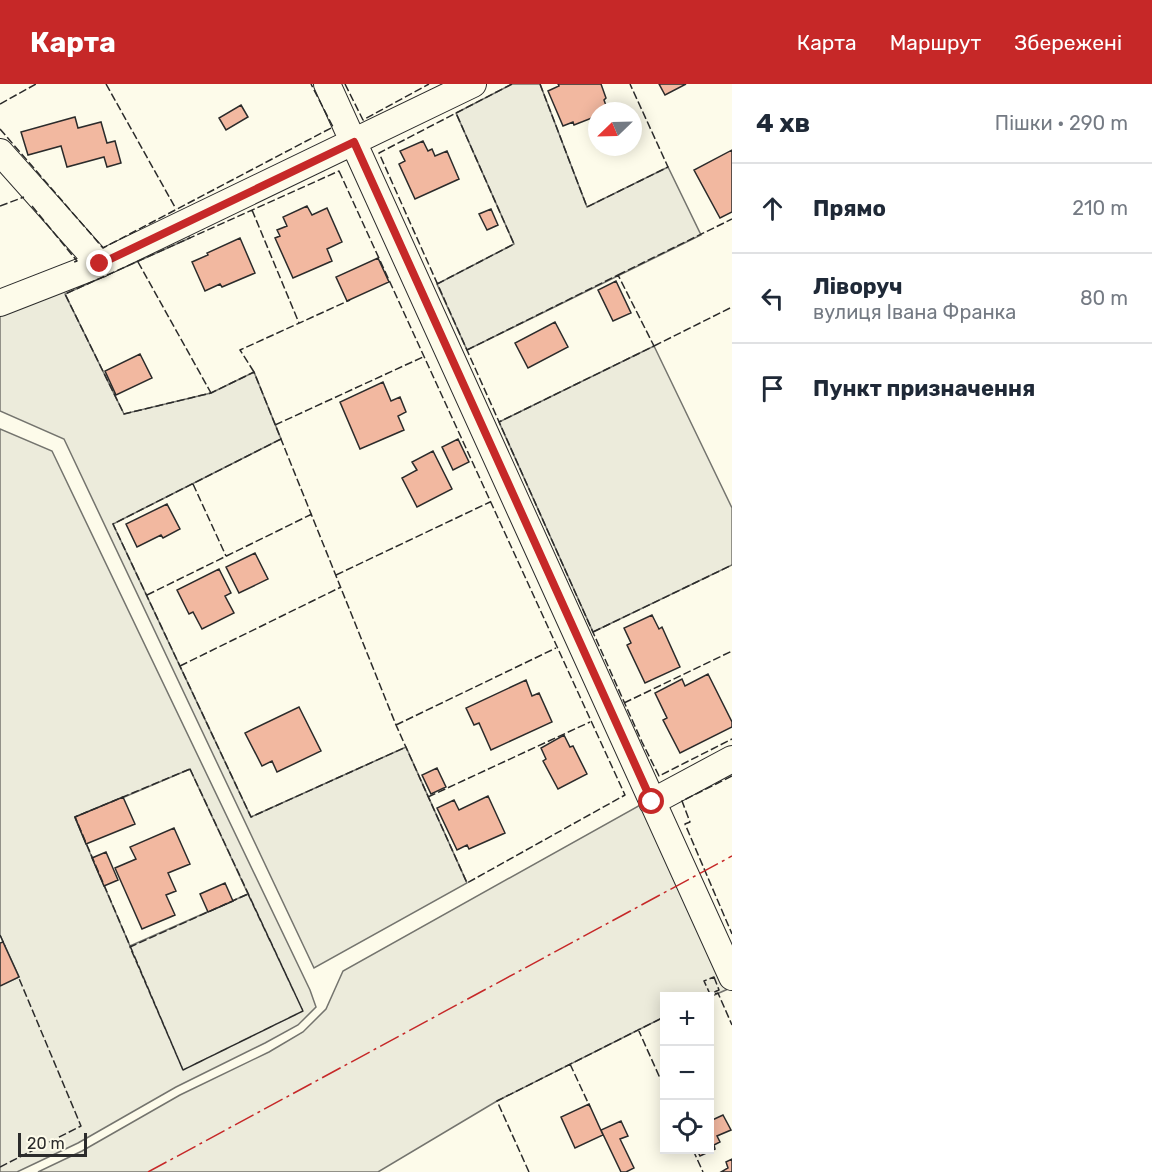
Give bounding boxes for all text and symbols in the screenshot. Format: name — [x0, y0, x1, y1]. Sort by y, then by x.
text: Карта — [30, 26, 116, 59]
text: Карта — [797, 30, 857, 55]
text: Маршрут — [890, 30, 981, 55]
text: Збережені — [1014, 30, 1122, 55]
north arrow — [588, 102, 642, 156]
text: 4 хв — [756, 108, 810, 139]
text: Пішки · 290 m — [995, 111, 1128, 135]
icon: ahead — [756, 192, 789, 225]
text: Прямо — [813, 195, 886, 222]
text: 210 m — [1072, 196, 1128, 220]
route end — [86, 250, 112, 276]
text: Ліворуч — [813, 273, 903, 300]
icon: left — [756, 282, 789, 315]
text: 80 m — [1080, 286, 1128, 310]
text: вулиця Івана Франка — [813, 300, 1016, 324]
icon: arrive — [756, 372, 789, 405]
text: Пункт призначення — [813, 375, 1035, 402]
route start — [638, 788, 664, 814]
map controls — [660, 992, 714, 1154]
button: + — [660, 992, 714, 1046]
button: − — [660, 1046, 714, 1100]
button: locate — [660, 1100, 714, 1154]
scale bar — [18, 1130, 87, 1158]
text: 20 m — [27, 1134, 65, 1153]

